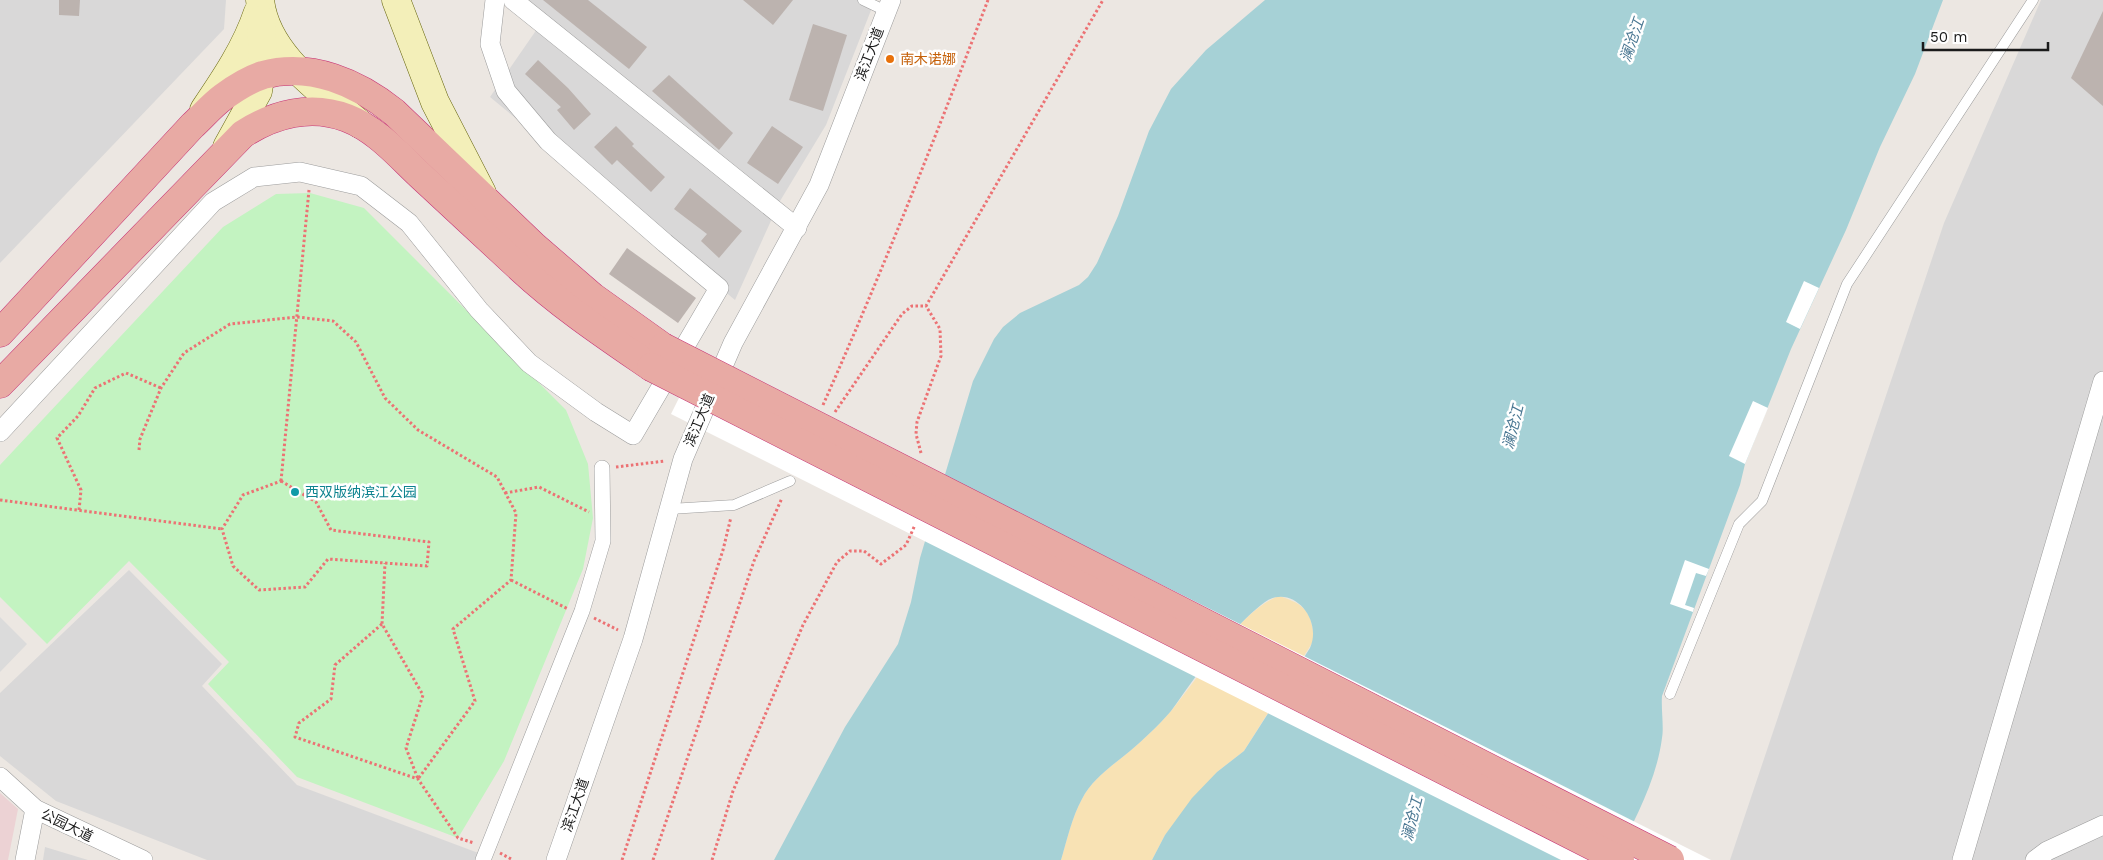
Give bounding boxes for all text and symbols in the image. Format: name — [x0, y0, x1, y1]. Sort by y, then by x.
water label: 澜沧江 — [1616, 14, 1648, 64]
scale bar — [1923, 20, 2048, 52]
street label: 滨江大道 — [851, 25, 887, 83]
text: 50 m — [1930, 28, 1967, 46]
place label: 南木诺娜 — [900, 51, 956, 67]
marker: 南木诺娜 — [884, 53, 896, 65]
street label: 滨江大道 — [681, 391, 717, 449]
water label: 澜沧江 — [1499, 401, 1528, 451]
place label: 西双版纳滨江公园 — [305, 484, 417, 500]
marker: 西双版纳滨江公园 — [289, 486, 301, 498]
street label: 滨江大道 — [558, 776, 592, 834]
water label: 澜沧江 — [1398, 793, 1427, 843]
street label: 公园大道 — [38, 806, 96, 844]

